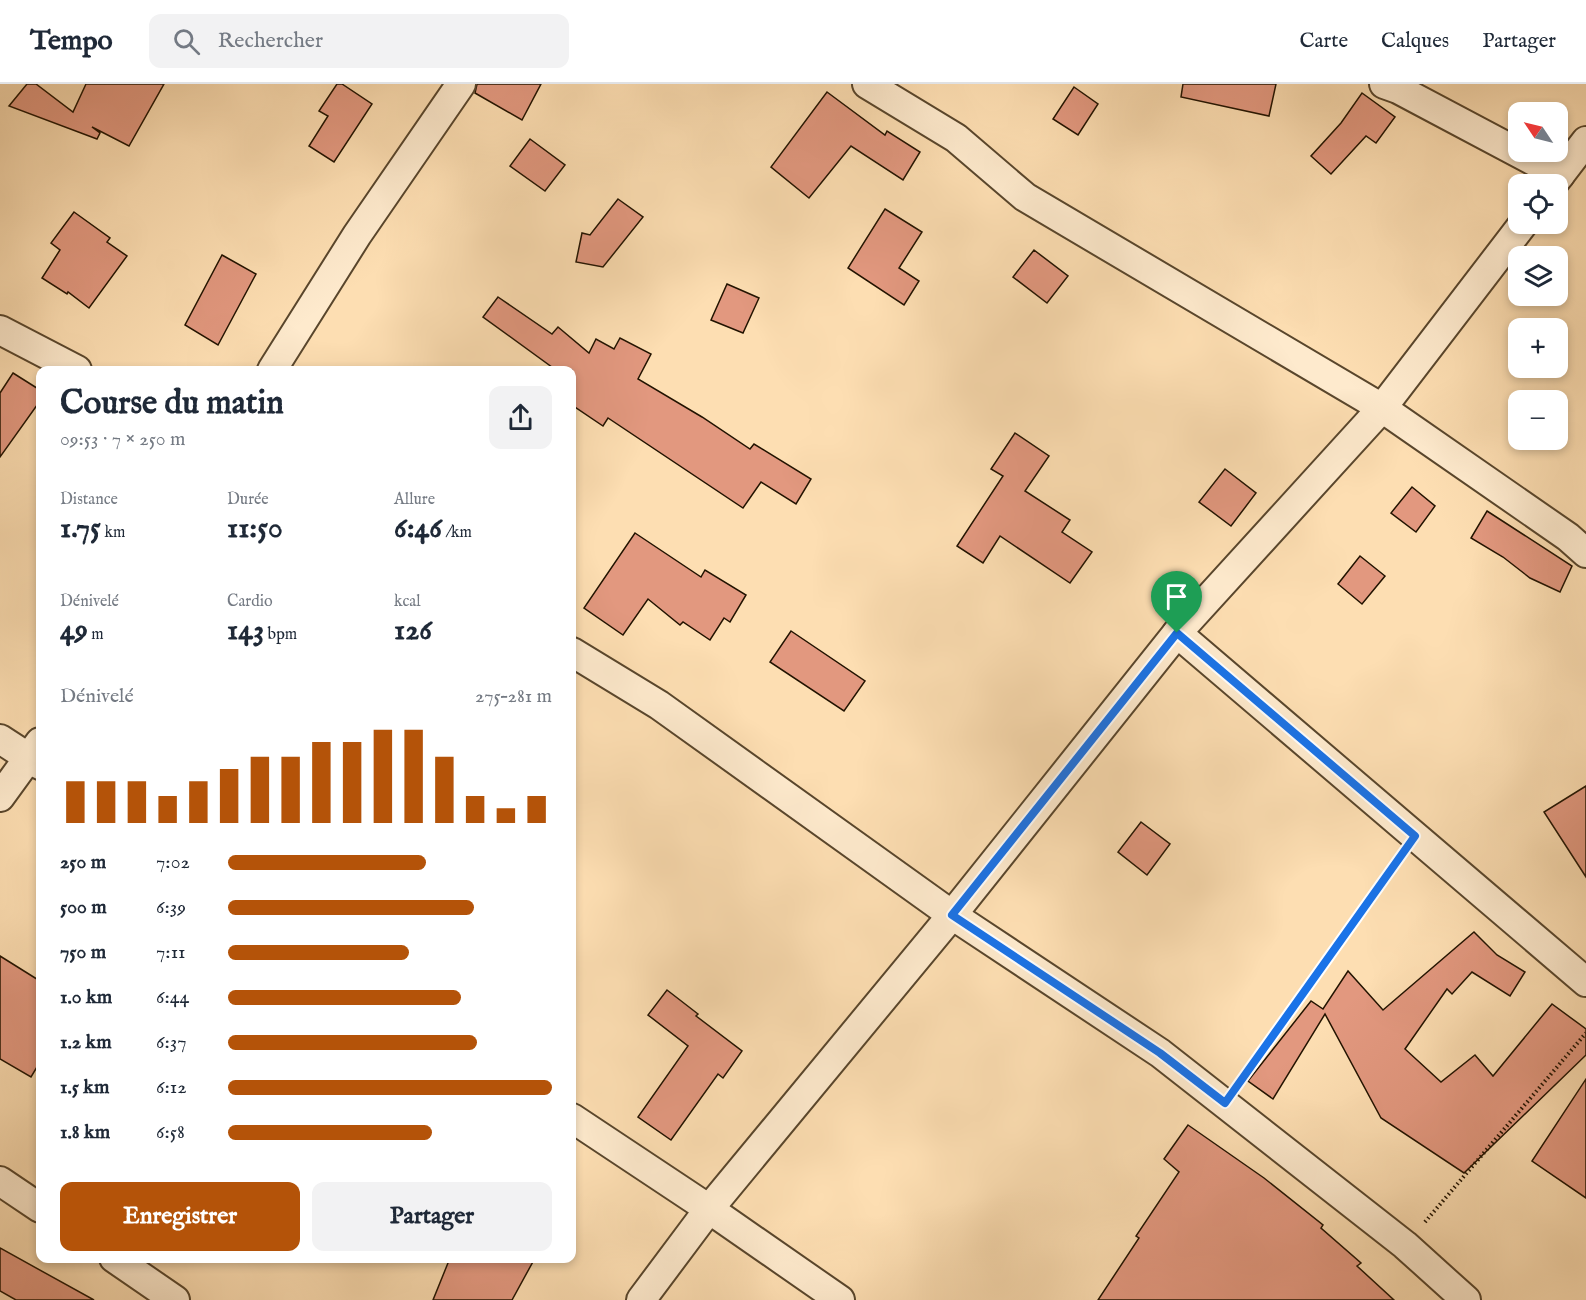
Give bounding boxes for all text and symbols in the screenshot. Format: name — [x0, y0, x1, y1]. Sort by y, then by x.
search box — [149, 14, 569, 68]
text: Tempo — [30, 24, 113, 59]
icon: search — [170, 25, 203, 58]
text: Rechercher — [218, 27, 323, 55]
text: Carte — [1299, 28, 1348, 55]
text: Calques — [1381, 28, 1449, 55]
text: Partager — [1482, 28, 1556, 55]
north arrow — [1508, 102, 1568, 162]
map controls — [1508, 102, 1568, 450]
button: locate — [1508, 174, 1568, 234]
button: layers — [1508, 246, 1568, 306]
button: + — [1508, 318, 1568, 378]
text: Course du matin — [60, 383, 284, 425]
button: share — [489, 386, 552, 449]
button: − — [1508, 390, 1568, 450]
text: 09:53 · 7 × 250 m — [60, 427, 185, 452]
text: Distance — [60, 490, 118, 510]
text: Durée — [227, 490, 269, 510]
text: Allure — [394, 490, 435, 510]
text: 1.75 — [60, 510, 101, 548]
text: 11:50 — [227, 510, 283, 548]
text: 6:46 — [394, 510, 442, 548]
text: km — [101, 523, 125, 543]
text: /km — [442, 523, 472, 543]
pin — [1151, 571, 1202, 633]
icon: arrive — [1160, 580, 1193, 613]
text: Dénivelé — [60, 592, 119, 612]
text: Cardio — [227, 592, 273, 612]
text: kcal — [394, 592, 421, 612]
text: 49 — [60, 612, 88, 650]
text: 143 — [227, 612, 264, 650]
text: 126 — [394, 612, 432, 650]
text: m — [88, 625, 104, 645]
text: bpm — [264, 625, 297, 645]
text: Dénivelé — [60, 684, 134, 709]
text: 275–281 m — [475, 684, 552, 709]
text: 250 m — [60, 850, 106, 875]
text: 7:02 — [156, 850, 190, 875]
text: 500 m — [60, 895, 107, 920]
text: 6:39 — [156, 895, 186, 920]
text: 750 m — [60, 940, 106, 965]
text: 7:11 — [156, 940, 186, 965]
text: 1.0 km — [60, 985, 112, 1010]
text: 6:44 — [156, 985, 189, 1010]
text: 1.2 km — [60, 1030, 112, 1055]
text: 6:37 — [156, 1030, 187, 1055]
text: 1.5 km — [60, 1075, 110, 1100]
text: 6:12 — [156, 1075, 187, 1100]
text: 1.8 km — [60, 1120, 110, 1145]
text: 6:58 — [156, 1120, 185, 1145]
button: Enregistrer — [60, 1182, 300, 1251]
button: Partager — [312, 1182, 552, 1251]

